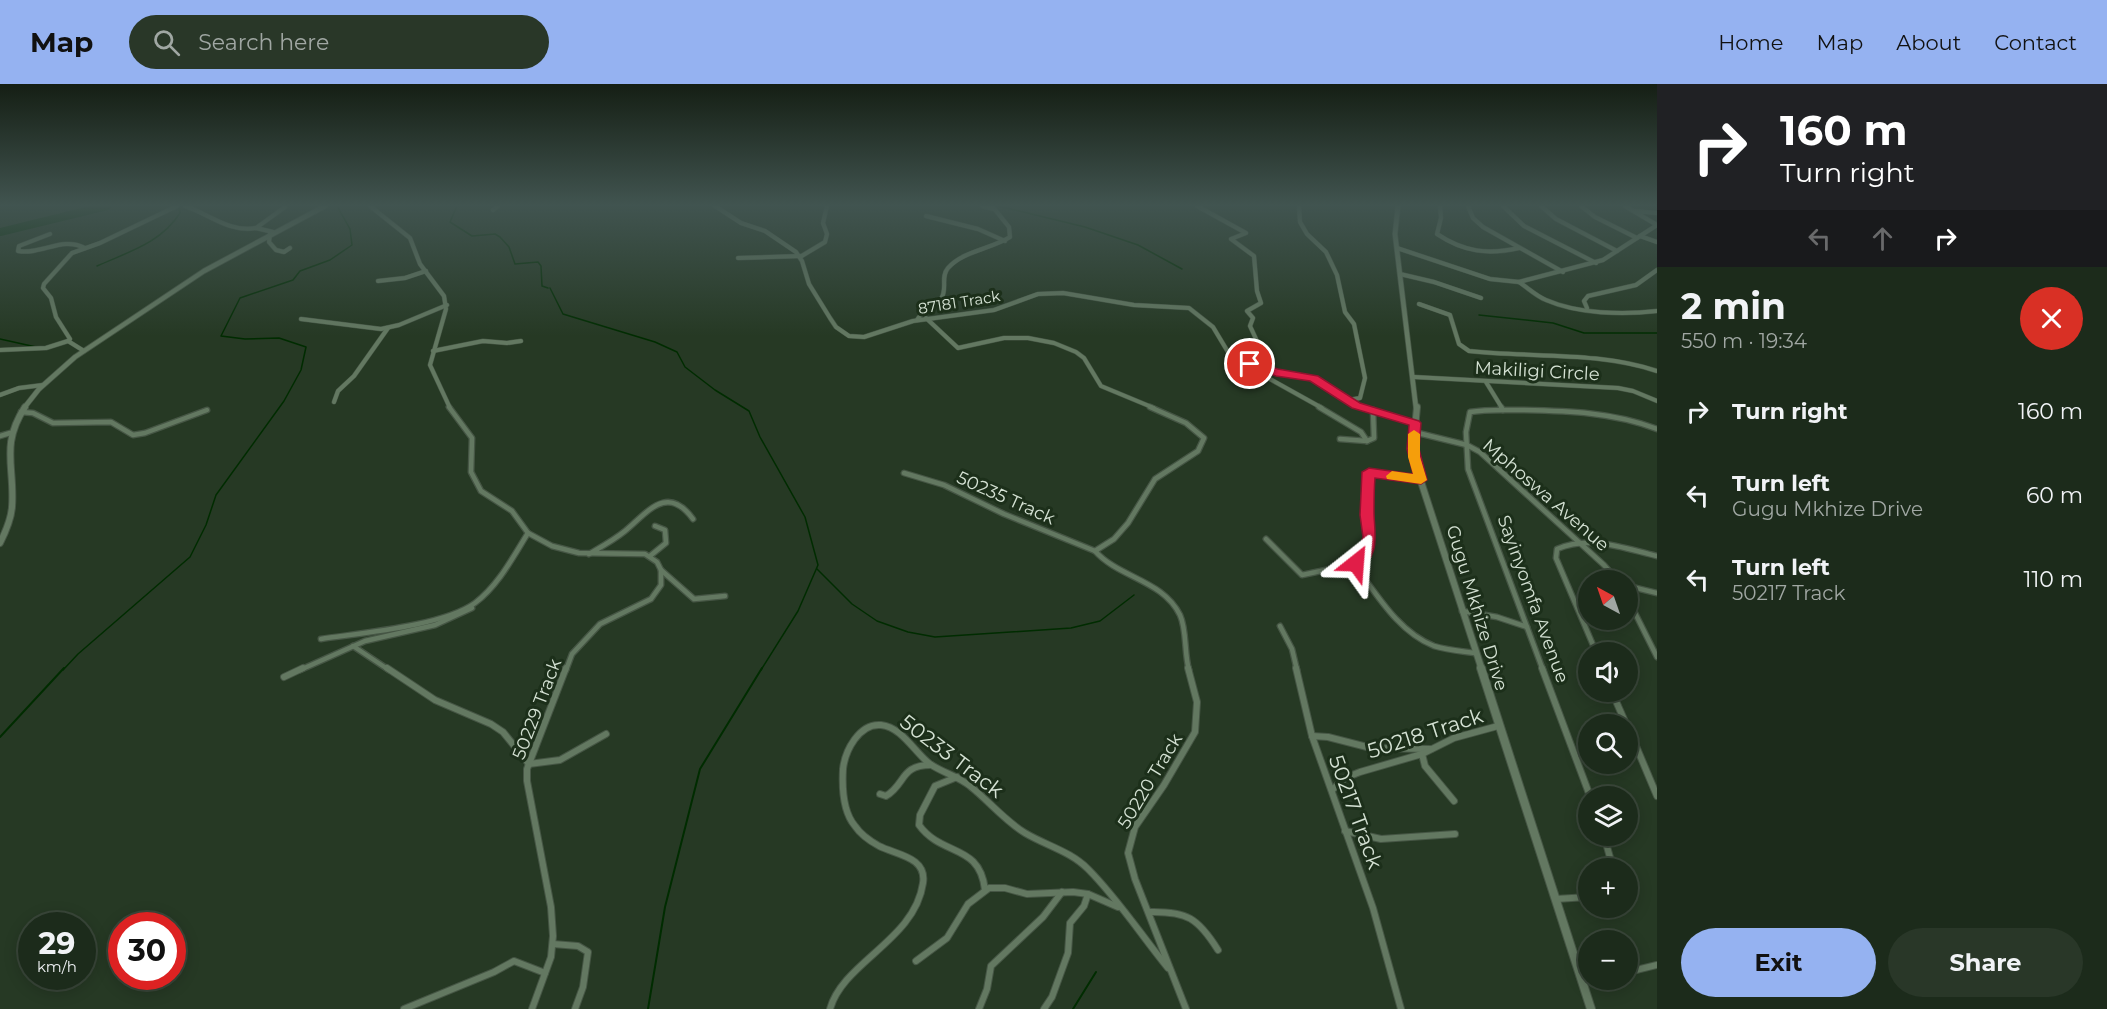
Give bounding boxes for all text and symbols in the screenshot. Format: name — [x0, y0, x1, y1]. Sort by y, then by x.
search box — [129, 15, 549, 69]
text: Map — [30, 25, 93, 59]
icon: search — [150, 26, 183, 59]
text: Search here — [198, 29, 329, 56]
text: Home — [1718, 30, 1783, 55]
text: Map — [1816, 30, 1863, 55]
text: About — [1896, 30, 1961, 55]
text: Contact — [1994, 30, 2077, 55]
text: 160 m — [1780, 104, 1908, 156]
icon: right — [1681, 108, 1759, 186]
text: Turn right — [1780, 156, 1915, 189]
icon: left — [1803, 222, 1836, 255]
icon: ahead — [1866, 222, 1899, 255]
icon: right — [1929, 222, 1962, 255]
text: 2 min — [1681, 284, 1786, 328]
street label: 87181 Track — [917, 286, 1001, 318]
button: close — [2020, 287, 2083, 350]
text: 550 m · 19:34 — [1681, 329, 1807, 353]
pin — [1224, 338, 1275, 389]
icon: arrive — [1233, 347, 1266, 380]
street label: Makiligi Circle — [1474, 357, 1600, 385]
icon: right — [1681, 395, 1714, 428]
text: Turn right — [1732, 398, 1847, 425]
text: 160 m — [2018, 398, 2083, 425]
street label: Mphoswa Avenue — [1478, 434, 1614, 556]
street label: 50235 Track — [953, 467, 1059, 530]
text: Turn left — [1732, 470, 1830, 497]
icon: left — [1681, 479, 1714, 512]
text: 60 m — [2026, 482, 2083, 509]
text: Gugu Mkhize Drive — [1732, 497, 1923, 521]
street label: Sayinyomfa Avenue — [1492, 512, 1574, 686]
street label: Gugu Mkhize Drive — [1441, 523, 1513, 694]
position arrow — [1324, 531, 1388, 595]
text: Turn left — [1732, 554, 1830, 581]
icon: left — [1681, 563, 1714, 596]
text: 110 m — [2023, 566, 2083, 593]
north arrow — [1578, 570, 1638, 630]
map controls — [1578, 570, 1638, 990]
text: 50217 Track — [1732, 581, 1845, 605]
button: sound — [1578, 642, 1638, 702]
street label: 50229 Track — [508, 655, 566, 763]
street label: 50218 Track — [1364, 702, 1486, 763]
street label: 50233 Track — [895, 709, 1009, 803]
button: search — [1578, 714, 1638, 774]
street label: 50220 Track — [1113, 729, 1187, 833]
street label: 50217 Track — [1324, 752, 1388, 873]
button: layers — [1578, 786, 1638, 846]
button: + — [1578, 858, 1638, 918]
speed limit sign: 30 — [108, 912, 186, 990]
text: 29 — [39, 925, 75, 962]
button: Exit — [1681, 928, 1876, 997]
button: Share — [1888, 928, 2083, 997]
button: − — [1578, 930, 1638, 990]
text: km/h — [37, 957, 77, 976]

